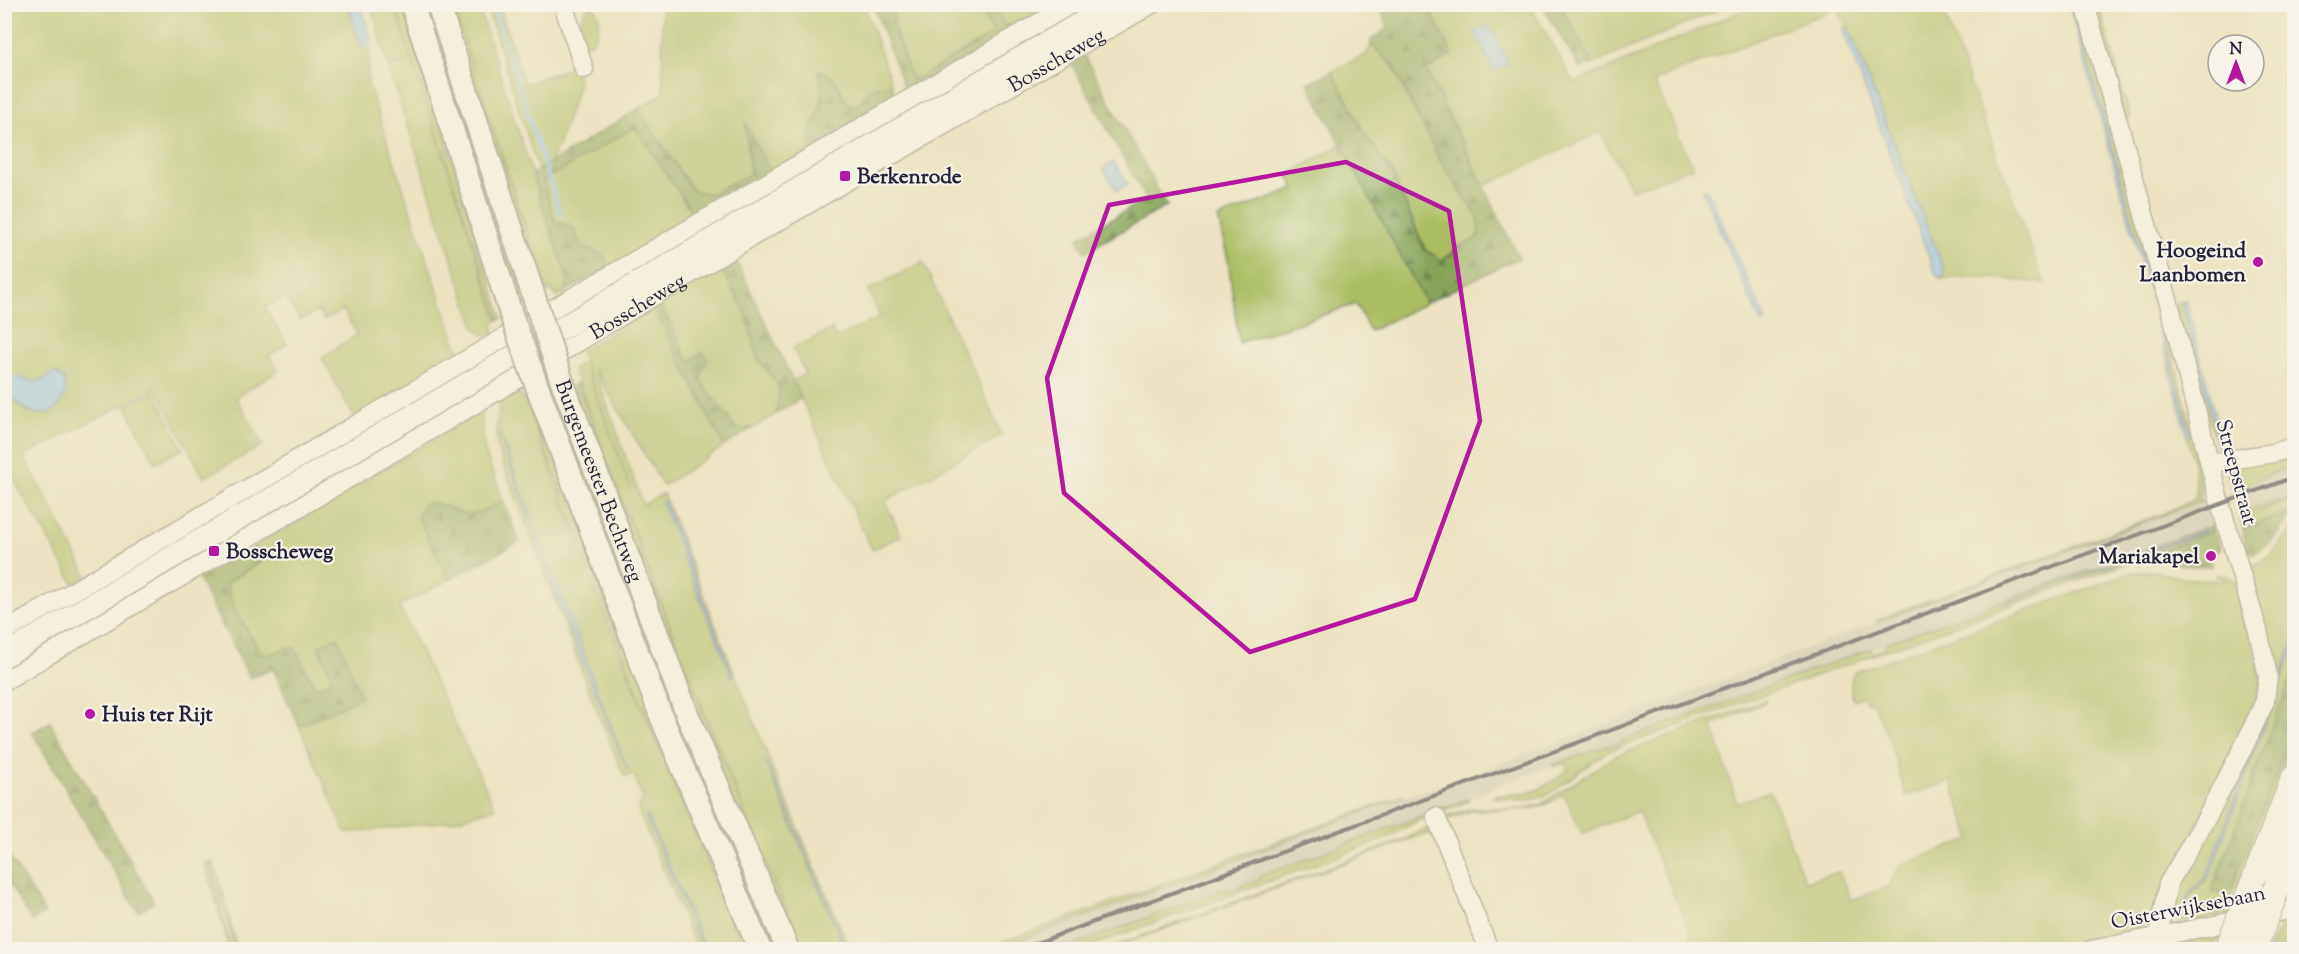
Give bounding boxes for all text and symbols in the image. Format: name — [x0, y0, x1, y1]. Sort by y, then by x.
street label: Bosscheweg — [1003, 21, 1111, 101]
north arrow — [2206, 33, 2266, 93]
text: N — [2230, 39, 2243, 62]
place label: Berkenrode — [857, 163, 962, 193]
marker: Berkenrode — [838, 169, 852, 183]
place label: Hoogeind Laanbomen — [2139, 237, 2247, 291]
marker: Hoogeind Laanbomen — [2251, 255, 2265, 269]
street label: Bosscheweg — [585, 267, 692, 349]
street label: Burgemeester Bechtweg — [546, 376, 649, 587]
street label: Streepstraat — [2207, 416, 2264, 529]
place label: Bosscheweg — [226, 538, 334, 568]
place label: Mariakapel — [2099, 543, 2199, 573]
marker: Bosscheweg — [207, 544, 221, 558]
marker: Mariakapel — [2204, 549, 2218, 563]
place label: Huis ter Rijt — [102, 701, 214, 731]
marker: Huis ter Rijt — [83, 707, 97, 721]
street label: Oisterwijksebaan — [2108, 879, 2268, 939]

